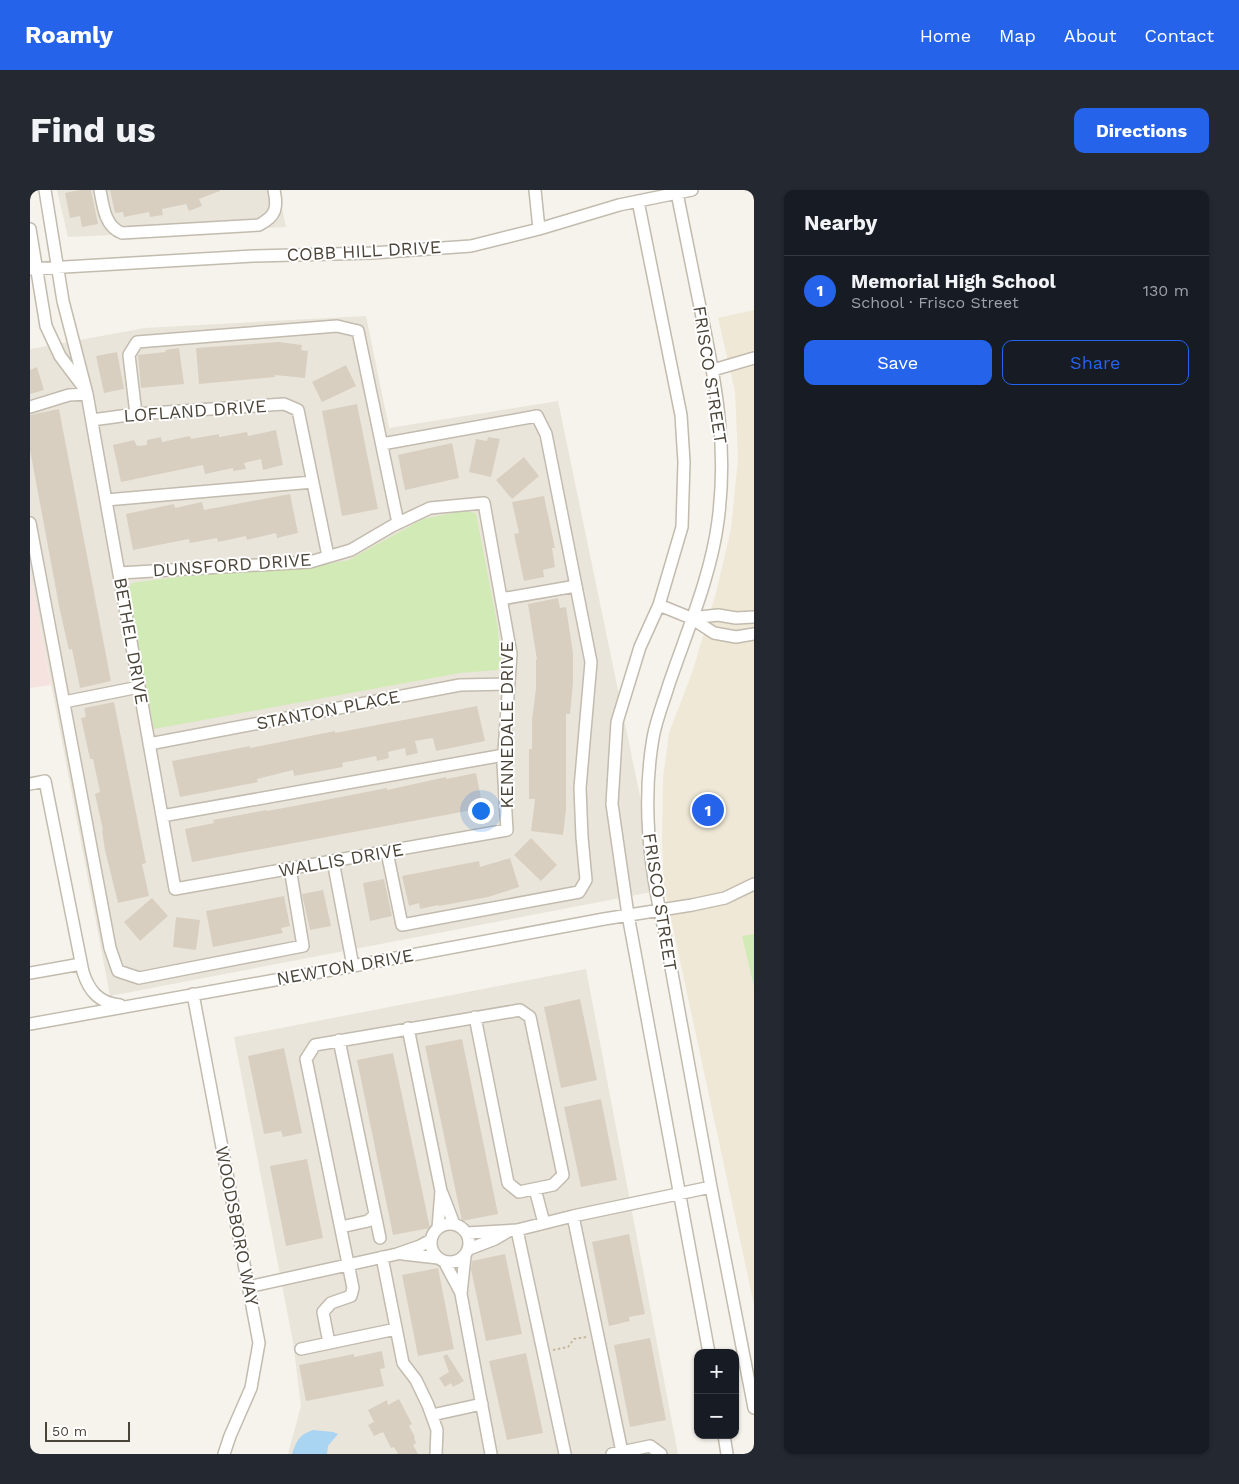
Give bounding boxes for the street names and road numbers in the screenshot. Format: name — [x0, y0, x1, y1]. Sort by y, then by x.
street label: COBB HILL DRIVE — [286, 236, 442, 265]
street label: FRISCO STREET — [689, 304, 732, 446]
street label: LOFLAND DRIVE — [123, 395, 267, 426]
street label: DUNSFORD DRIVE — [152, 548, 312, 581]
street label: BETHEL DRIVE — [110, 576, 153, 706]
street label: KENNEDALE DRIVE — [496, 641, 517, 809]
street label: STANTON PLACE — [254, 685, 401, 734]
street label: FRISCO STREET — [639, 831, 682, 973]
street label: WALLIS DRIVE — [277, 838, 405, 881]
street label: NEWTON DRIVE — [275, 944, 415, 989]
street label: WOODSBORO WAY — [212, 1144, 263, 1308]

